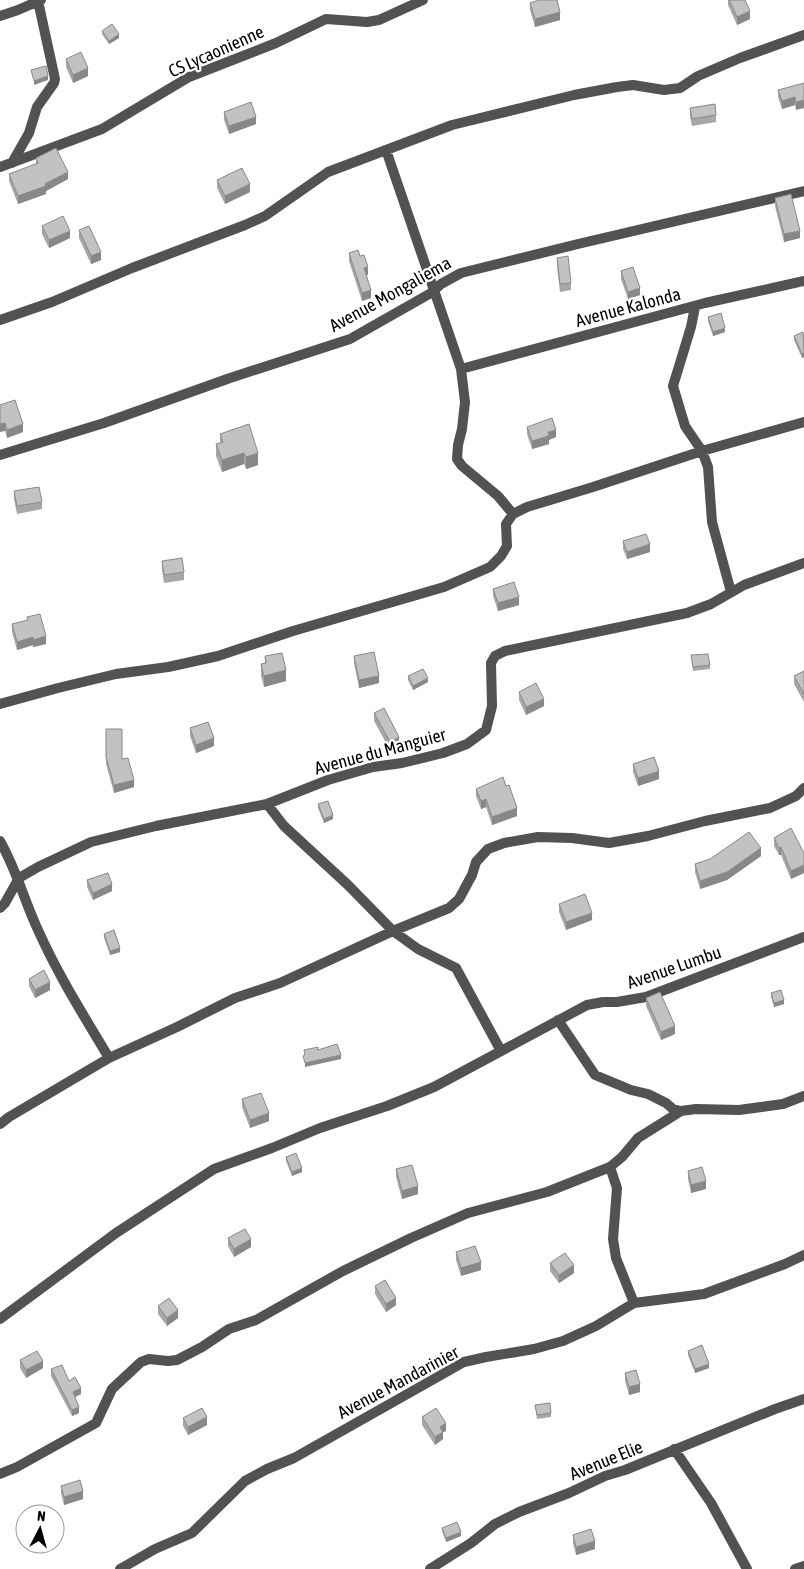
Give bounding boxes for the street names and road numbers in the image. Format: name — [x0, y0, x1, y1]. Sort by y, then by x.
street label: CS Lycaonienne — [165, 21, 267, 81]
street label: Avenue Mongaliema — [326, 252, 454, 336]
street label: Avenue Kalonda — [573, 283, 683, 331]
street label: Avenue du Manguier — [312, 723, 449, 779]
street label: Avenue Lumbu — [624, 941, 724, 993]
street label: Avenue Mandarinier — [334, 1341, 463, 1423]
street label: Avenue Elie — [566, 1436, 646, 1484]

